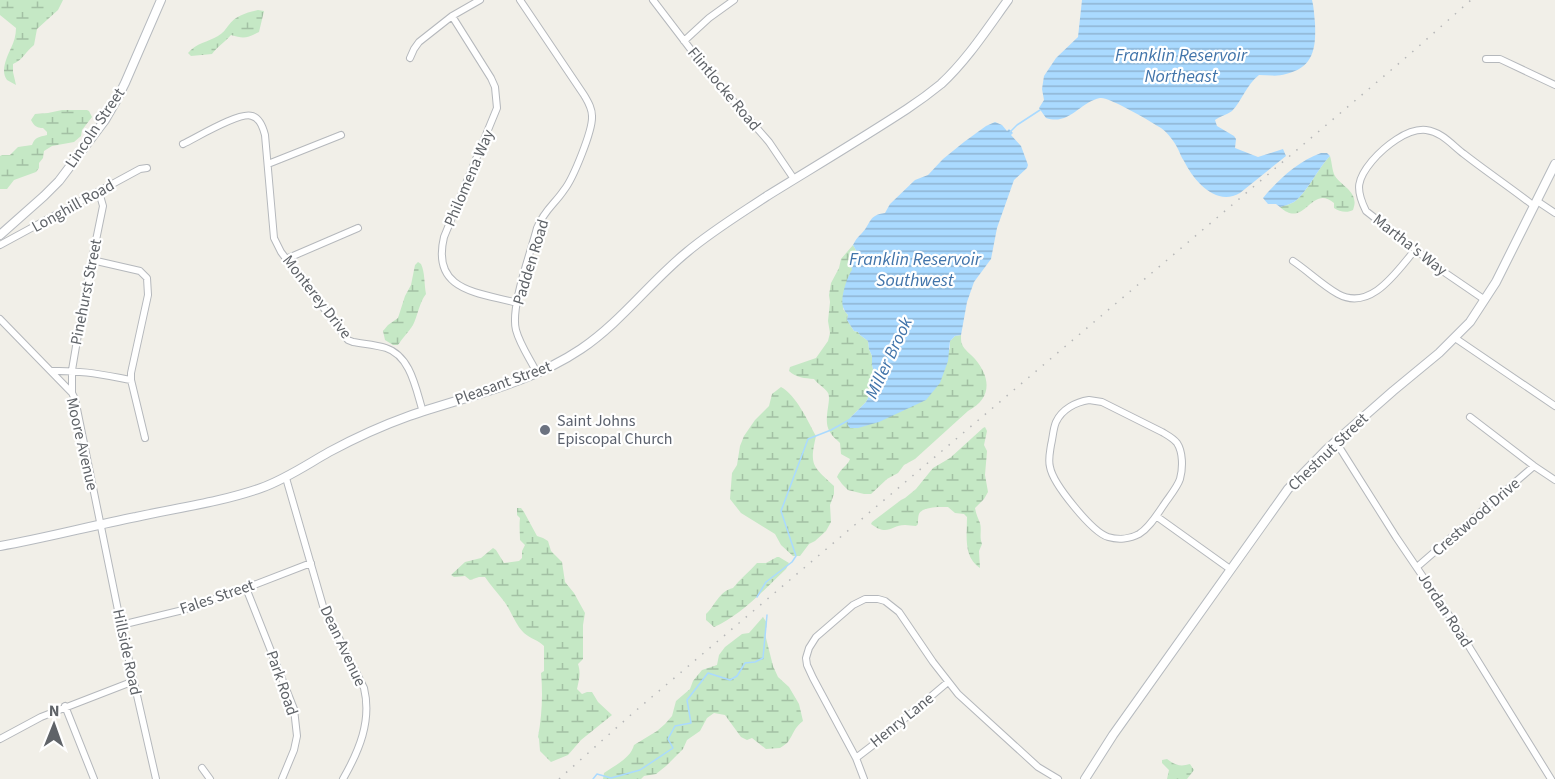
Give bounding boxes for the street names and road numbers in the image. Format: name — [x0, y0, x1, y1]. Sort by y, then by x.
street label: Flintlocke Road — [682, 42, 766, 136]
street label: Lincoln Street — [60, 83, 130, 172]
street label: Philomena Way — [439, 126, 500, 230]
street label: Longhill Road — [28, 174, 118, 238]
street label: Martha's Way — [1368, 209, 1452, 281]
street label: Padden Road — [508, 216, 554, 308]
street label: Pinehurst Street — [65, 236, 107, 347]
street label: Monterey Drive — [277, 250, 357, 344]
street label: Pleasant Street — [452, 355, 555, 411]
street label: Moore Avenue — [61, 395, 103, 493]
street label: Chestnut Street — [1283, 408, 1373, 496]
street label: Crestwood Drive — [1427, 473, 1525, 561]
street label: Jordan Road — [1413, 568, 1477, 652]
street label: Fales Street — [177, 574, 258, 620]
street label: Dean Avenue — [315, 602, 371, 690]
street label: Hillside Road — [107, 607, 147, 697]
street label: Park Road — [261, 648, 303, 718]
street label: Henry Lane — [865, 687, 939, 753]

